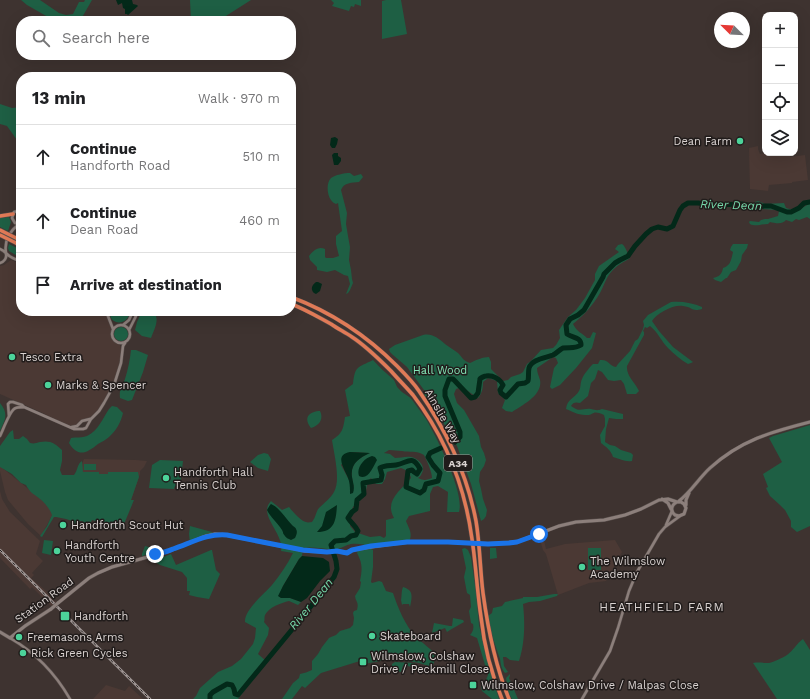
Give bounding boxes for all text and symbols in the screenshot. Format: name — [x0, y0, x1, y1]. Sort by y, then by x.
north arrow — [714, 12, 750, 48]
map controls — [762, 12, 798, 156]
button: + — [762, 12, 798, 48]
search box — [16, 16, 296, 60]
icon: search — [30, 27, 52, 49]
text: Search here — [62, 29, 150, 47]
button: − — [762, 48, 798, 84]
button: locate — [762, 84, 798, 120]
text: 13 min — [32, 88, 86, 108]
text: Walk · 970 m — [198, 91, 280, 106]
button: layers — [762, 120, 798, 156]
place label: Dean Farm — [674, 135, 732, 148]
marker: Dean Farm — [735, 136, 745, 146]
text: Continue — [70, 140, 137, 158]
icon: ahead — [32, 146, 54, 168]
text: 510 m — [242, 149, 280, 164]
text: Handforth Road — [70, 158, 170, 173]
water label: River Dean — [700, 197, 762, 213]
text: Continue — [70, 204, 137, 222]
icon: ahead — [32, 210, 54, 232]
text: 460 m — [239, 213, 280, 228]
text: Dean Road — [70, 222, 138, 237]
icon: arrive — [32, 274, 54, 296]
text: Arrive at destination — [70, 276, 222, 294]
place label: Tesco Extra — [20, 351, 82, 364]
marker: Tesco Extra — [7, 352, 17, 362]
park label: Hall Wood — [413, 364, 467, 377]
place label: Marks & Spencer — [56, 379, 147, 392]
marker: Marks & Spencer — [43, 380, 53, 390]
street label: Ainslie Way — [422, 387, 464, 446]
road number: A34 — [444, 455, 472, 471]
place label: Handforth Hall Tennis Club — [174, 466, 254, 492]
marker: Handforth Hall Tennis Club — [161, 473, 171, 483]
place label: Handforth Scout Hut — [71, 519, 184, 532]
marker: Handforth Scout Hut — [58, 520, 68, 530]
route start — [530, 525, 548, 543]
place label: Handforth Youth Centre — [65, 539, 135, 565]
route end — [146, 545, 164, 563]
marker: Handforth Youth Centre — [52, 546, 62, 556]
place label: The Wilmslow Academy — [590, 555, 665, 581]
marker: The Wilmslow Academy — [577, 562, 587, 572]
street label: Station Road — [12, 575, 76, 626]
water label: River Dean — [286, 576, 336, 632]
district label: HEATHFIELD FARM — [599, 600, 725, 614]
marker: Handforth — [59, 610, 71, 622]
place label: Handforth — [74, 610, 128, 623]
place label: Skateboard — [380, 630, 441, 643]
place label: Freemasons Arms — [27, 631, 124, 644]
marker: Skateboard — [367, 631, 377, 641]
marker: Freemasons Arms — [14, 632, 24, 642]
place label: Rick Green Cycles — [31, 647, 128, 660]
marker: Rick Green Cycles — [18, 648, 28, 658]
place label: Wilmslow, Colshaw Drive / Peckmill Close — [371, 650, 489, 676]
marker: Wilmslow, Colshaw Drive / Peckmill Close — [358, 657, 368, 667]
place label: Wilmslow, Colshaw Drive / Malpas Close — [481, 679, 699, 692]
marker: Wilmslow, Colshaw Drive / Malpas Close — [468, 680, 478, 690]

